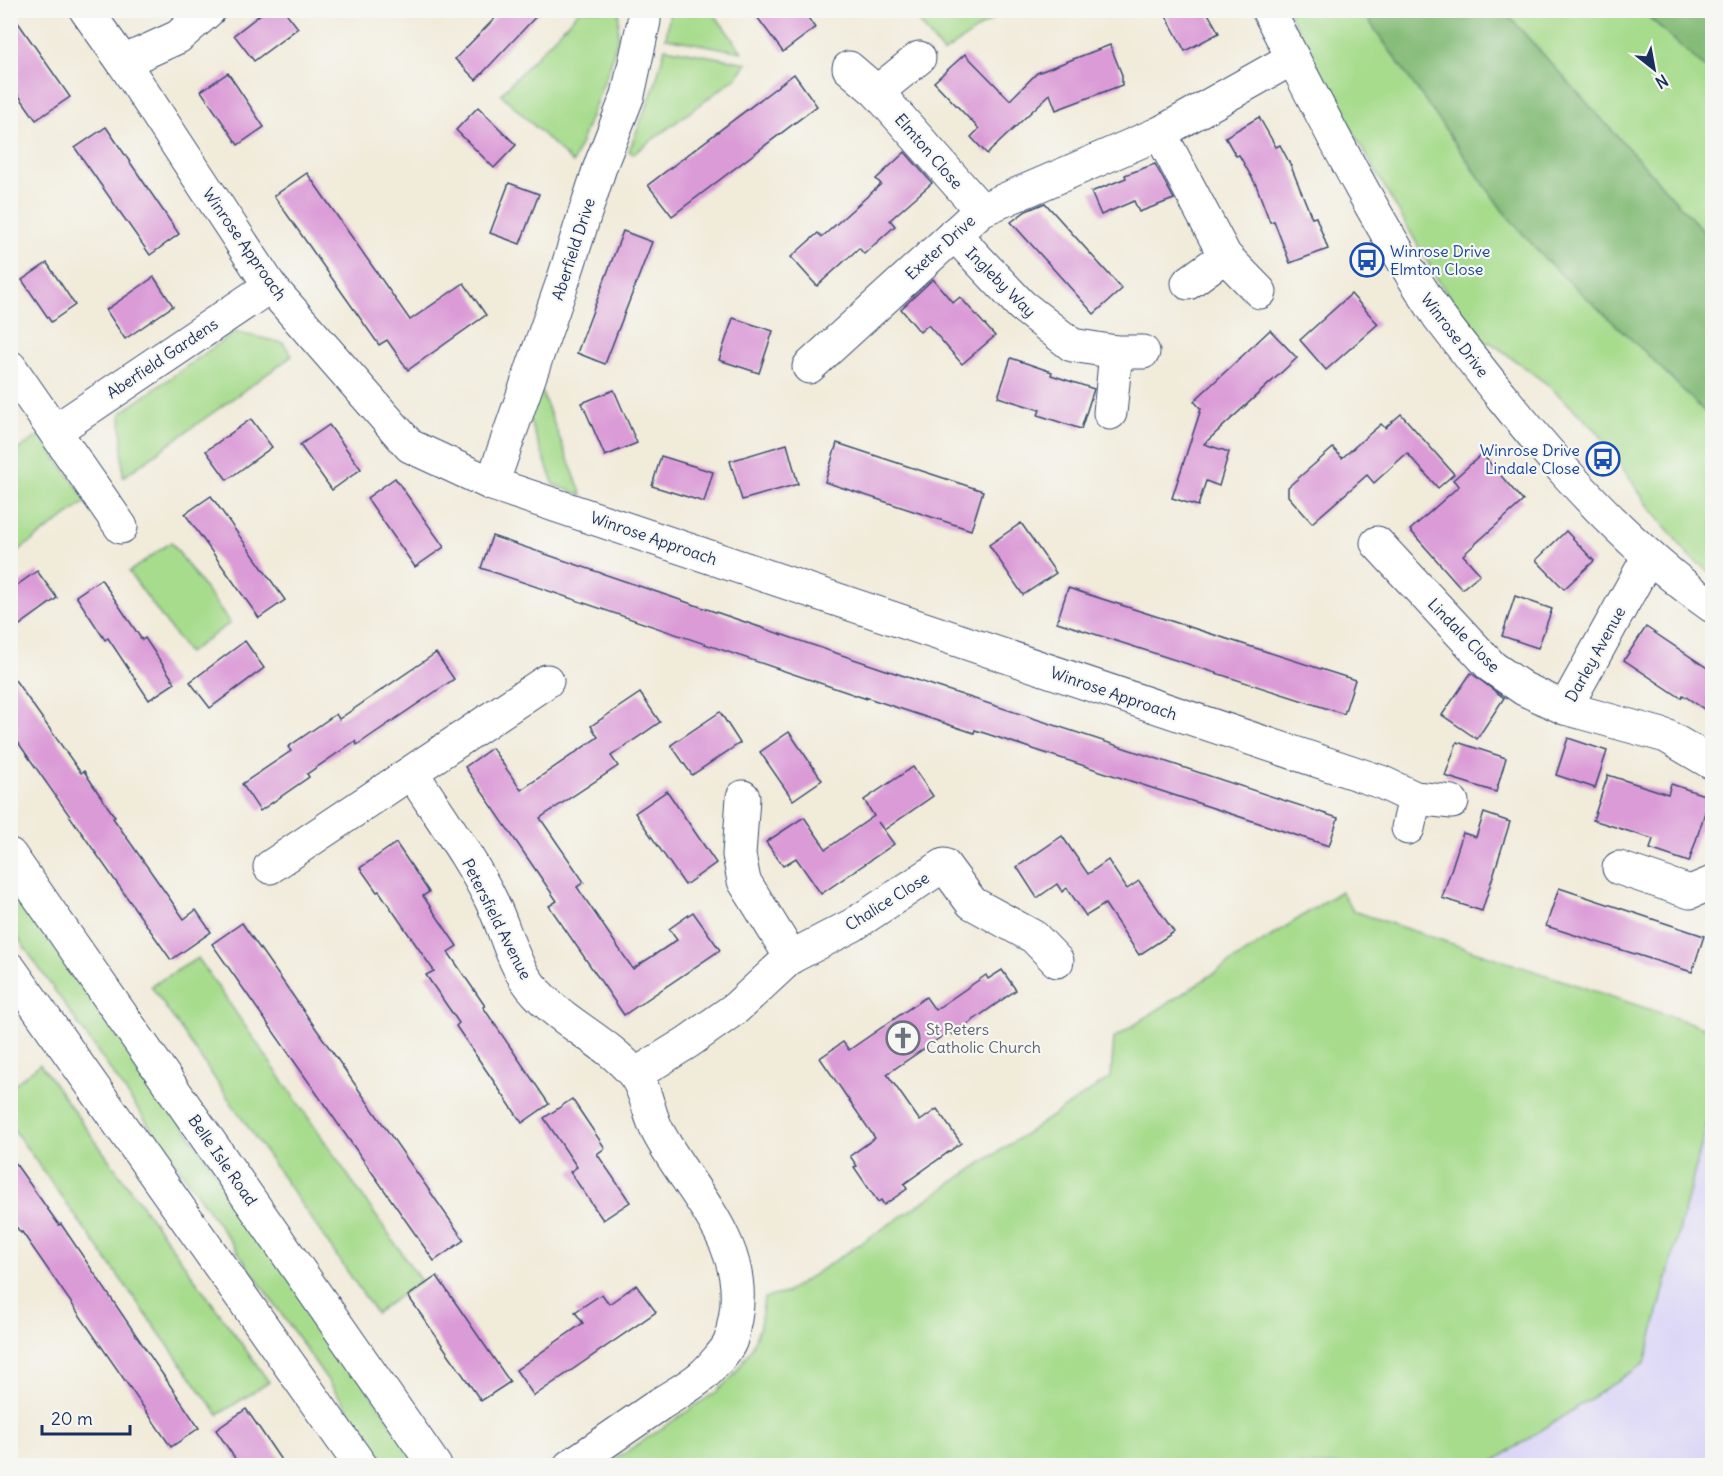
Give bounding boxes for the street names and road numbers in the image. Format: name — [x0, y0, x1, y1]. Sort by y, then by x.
street label: Elmton Close — [891, 109, 967, 193]
street label: Winrose Approach — [199, 184, 291, 304]
street label: Aberfield Drive — [547, 195, 599, 303]
street label: Exeter Drive — [901, 210, 979, 284]
street label: Ingleby Way — [962, 243, 1040, 321]
street label: Winrose Drive — [1417, 289, 1493, 381]
street label: Aberfield Gardens — [103, 313, 221, 403]
street label: Winrose Approach — [588, 507, 720, 569]
street label: Lindale Close — [1424, 594, 1504, 676]
street label: Darley Avenue — [1561, 603, 1629, 705]
street label: Winrose Approach — [1048, 662, 1180, 724]
street label: Petersfield Avenue — [458, 855, 536, 983]
street label: Chalice Close — [841, 867, 933, 935]
street label: Belle Isle Road — [184, 1111, 262, 1209]

